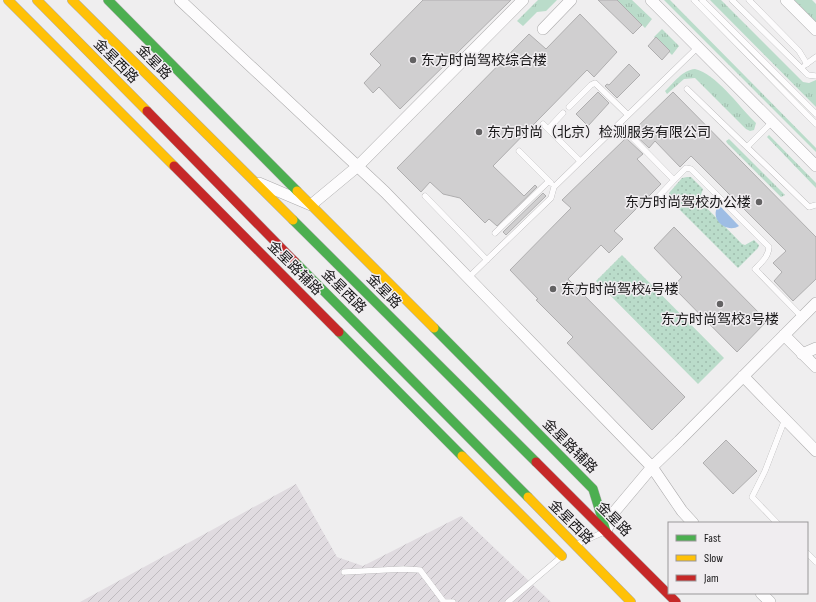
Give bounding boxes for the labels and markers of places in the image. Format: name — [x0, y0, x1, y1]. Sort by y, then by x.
place label: 东方时尚驾校综合楼 — [421, 52, 547, 69]
marker: 东方时尚驾校综合楼 — [408, 55, 418, 65]
place label: 东方时尚（北京）检测服务有限公司 — [487, 124, 711, 141]
marker: 东方时尚（北京）检测服务有限公司 — [474, 127, 484, 137]
place label: 东方时尚驾校办公楼 — [625, 194, 751, 211]
marker: 东方时尚驾校办公楼 — [754, 197, 764, 207]
place label: 东方时尚驾校4号楼 — [561, 281, 679, 298]
marker: 东方时尚驾校4号楼 — [548, 284, 558, 294]
marker: 东方时尚驾校3号楼 — [715, 299, 725, 309]
place label: 东方时尚驾校3号楼 — [661, 311, 779, 328]

